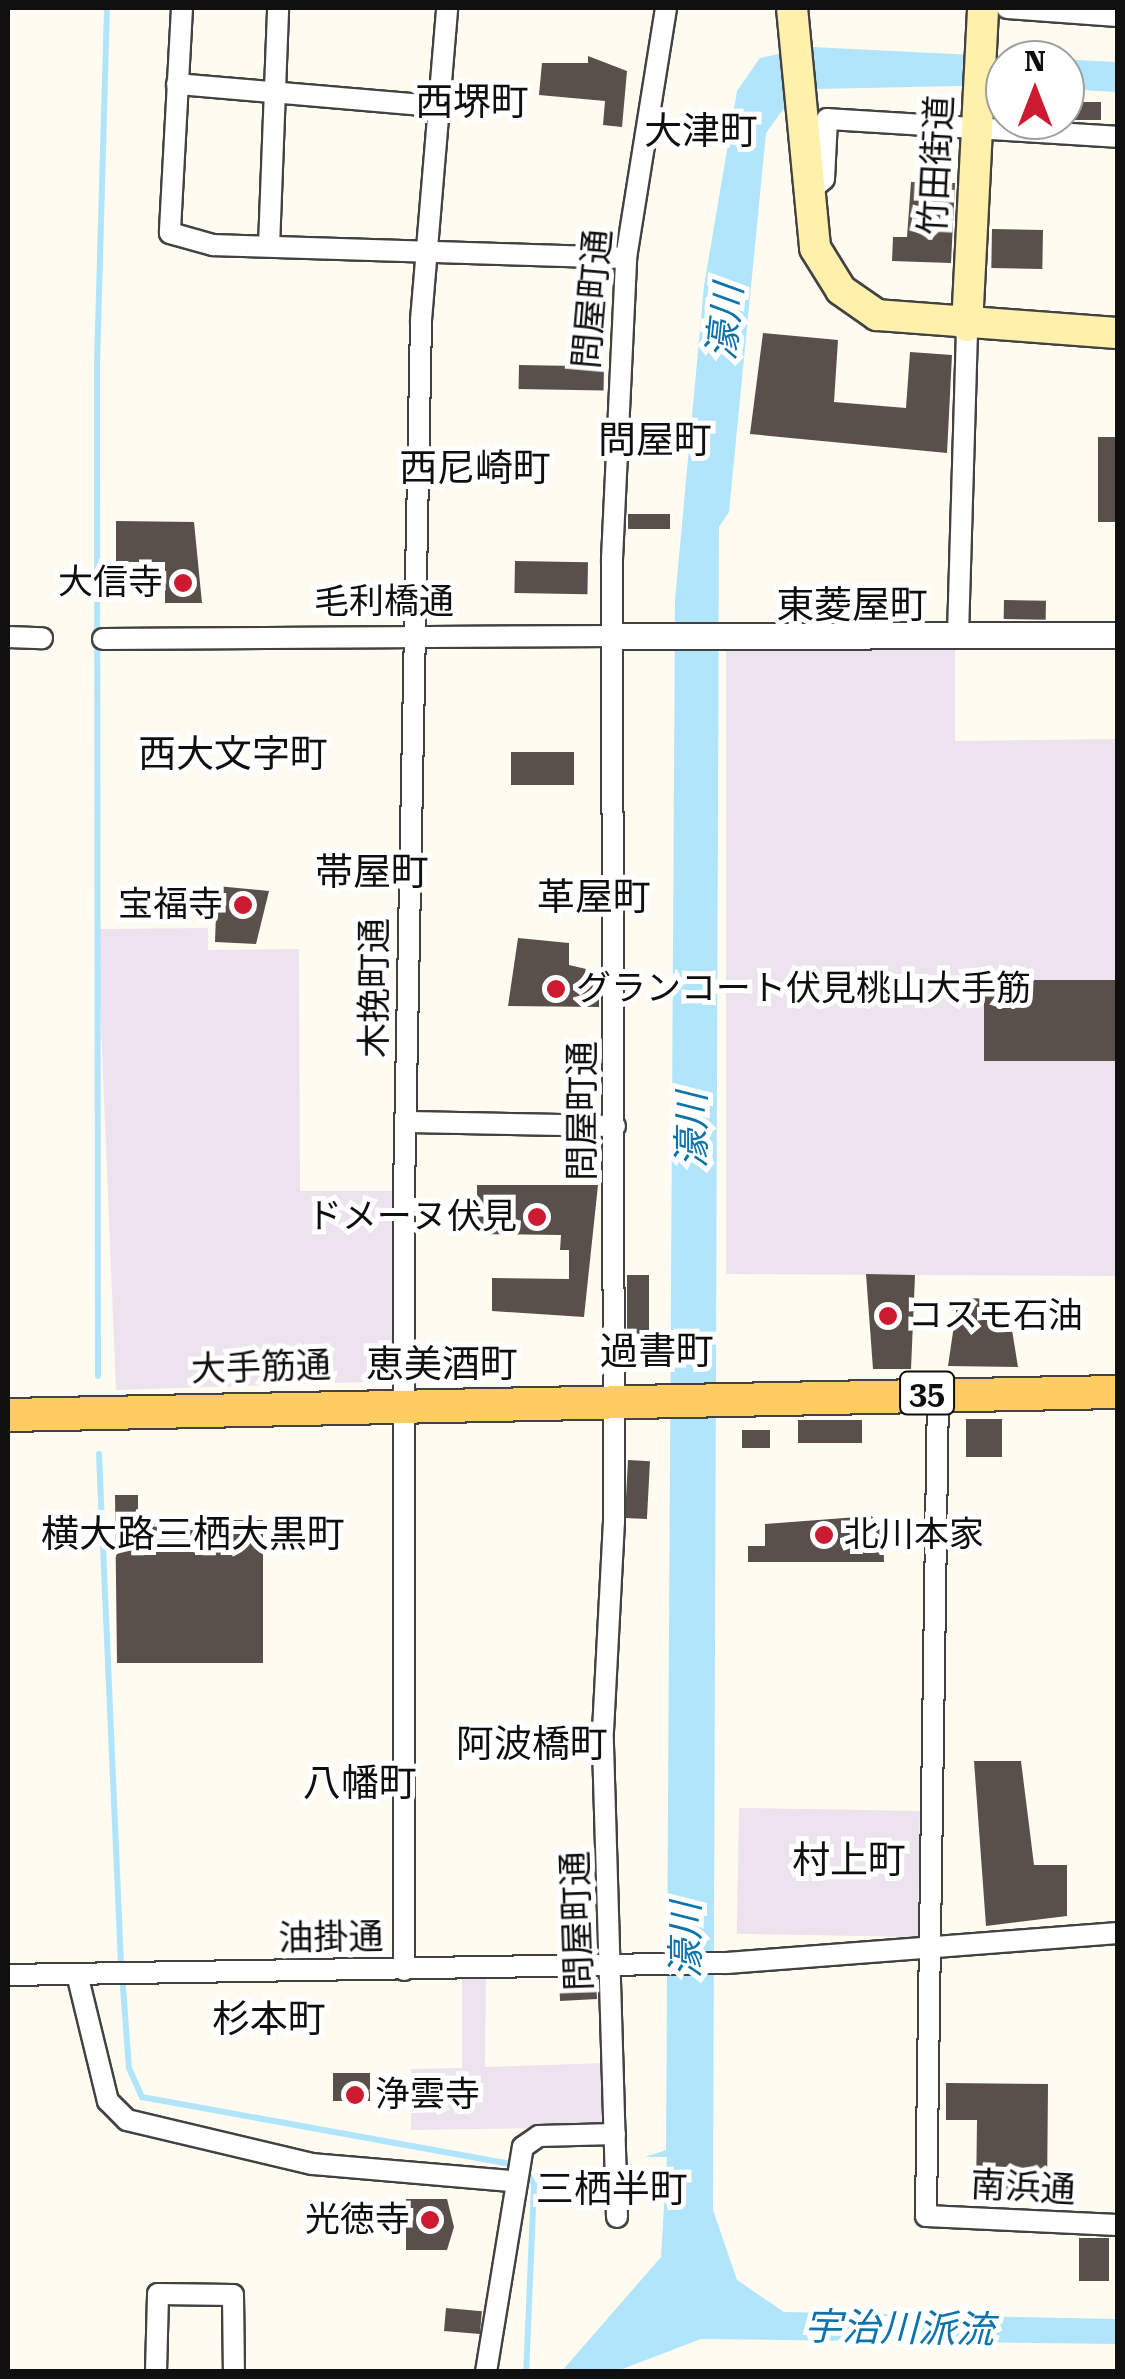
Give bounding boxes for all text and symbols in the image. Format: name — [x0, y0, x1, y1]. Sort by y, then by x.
north arrow — [985, 40, 1085, 140]
text: N — [1024, 45, 1046, 78]
district label: 西堺町 — [415, 80, 529, 126]
street label: 竹田街道 — [912, 94, 962, 236]
district label: 大津町 — [644, 109, 758, 155]
street label: 問屋町通 — [566, 227, 620, 371]
water label: 濠川 — [699, 282, 753, 362]
district label: 問屋町 — [598, 418, 712, 464]
district label: 西尼崎町 — [399, 446, 551, 492]
place label: 大信寺 — [58, 562, 163, 604]
marker: 大信寺 — [172, 572, 194, 594]
street label: 毛利橋通 — [314, 581, 454, 623]
district label: 東菱屋町 — [776, 583, 928, 629]
district label: 西大文字町 — [138, 732, 328, 778]
district label: 帯屋町 — [315, 850, 429, 896]
district label: 革屋町 — [537, 875, 651, 921]
place label: 宝福寺 — [118, 884, 223, 926]
marker: 宝福寺 — [232, 894, 254, 916]
street label: 木挽町通 — [354, 918, 396, 1058]
place label: グランコート伏見桃山大手筋 — [576, 968, 1031, 1010]
marker: グランコート伏見桃山大手筋 — [545, 978, 567, 1000]
street label: 問屋町通 — [562, 1041, 604, 1181]
water label: 濠川 — [670, 1092, 716, 1168]
place label: ドメーヌ伏見 — [307, 1196, 517, 1238]
marker: ドメーヌ伏見 — [526, 1206, 548, 1228]
place label: コスモ石油 — [908, 1295, 1083, 1337]
marker: コスモ石油 — [877, 1305, 899, 1327]
district label: 過書町 — [600, 1329, 714, 1375]
district label: 恵美酒町 — [366, 1342, 518, 1388]
street label: 大手筋通 — [190, 1345, 332, 1391]
road number: 35 — [897, 1366, 957, 1420]
district label: 横大路三栖大黒町 — [41, 1512, 345, 1558]
place label: 北川本家 — [844, 1514, 984, 1556]
marker: 北川本家 — [813, 1524, 835, 1546]
district label: 阿波橋町 — [456, 1722, 608, 1768]
district label: 八幡町 — [303, 1761, 417, 1807]
district label: 村上町 — [792, 1838, 906, 1884]
street label: 問屋町通 — [555, 1850, 601, 1992]
water label: 濠川 — [664, 1902, 710, 1978]
street label: 油掛通 — [278, 1916, 384, 1960]
district label: 杉本町 — [212, 1997, 326, 2043]
place label: 浄雲寺 — [375, 2074, 480, 2116]
marker: 浄雲寺 — [344, 2084, 366, 2106]
street label: 南浜通 — [969, 2164, 1077, 2212]
district label: 三栖半町 — [536, 2167, 688, 2213]
place label: 光徳寺 — [305, 2199, 410, 2241]
marker: 光徳寺 — [419, 2209, 441, 2231]
water label: 宇治川派流 — [804, 2305, 994, 2353]

